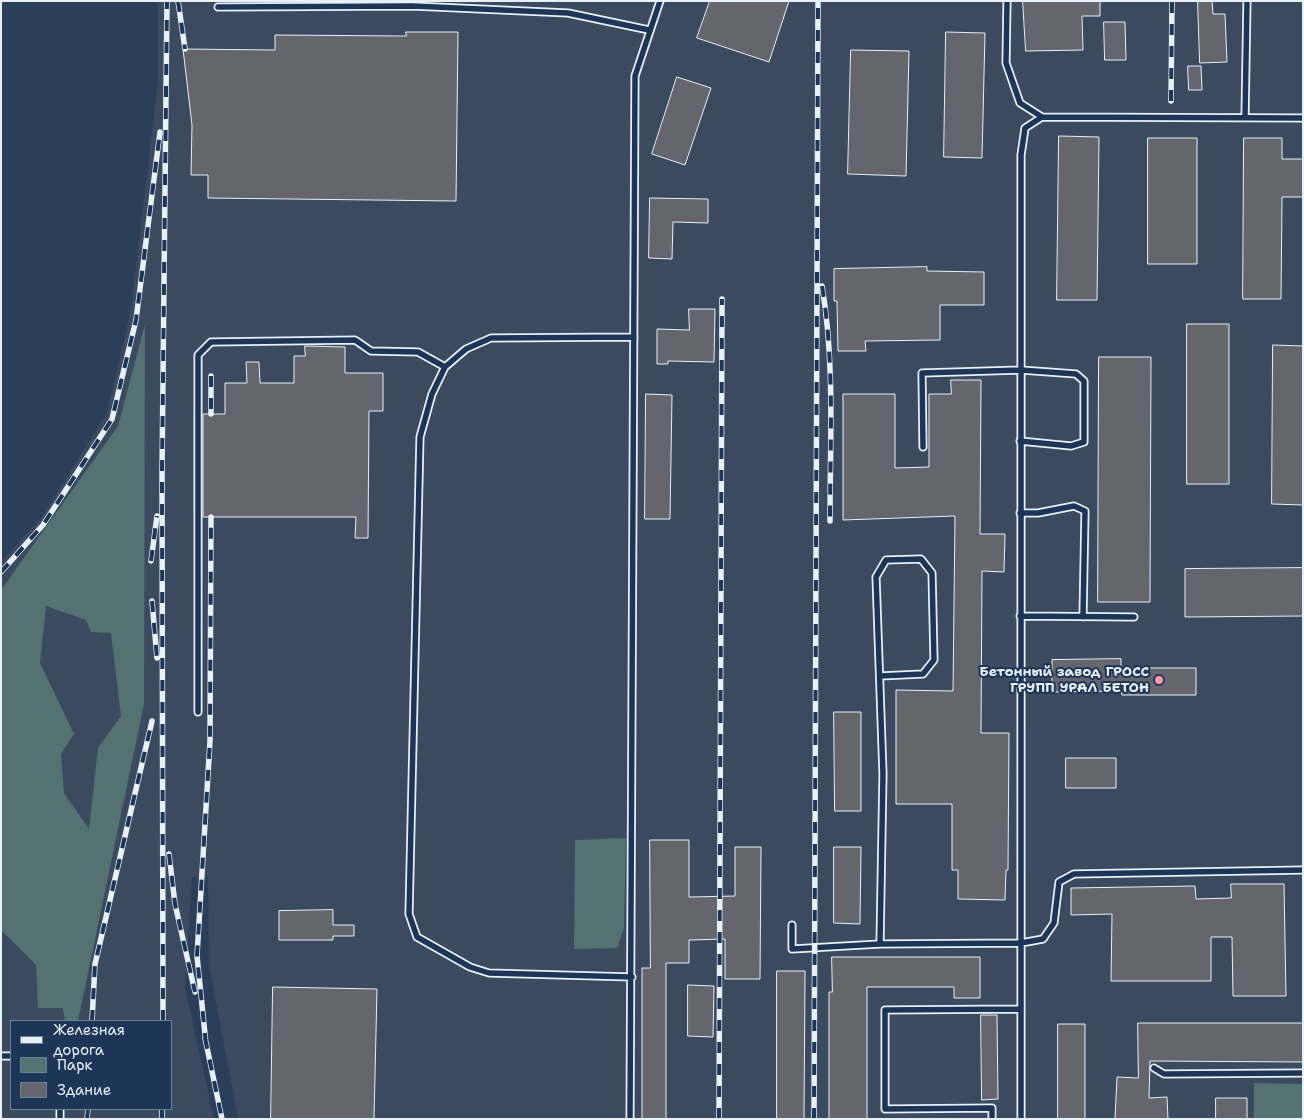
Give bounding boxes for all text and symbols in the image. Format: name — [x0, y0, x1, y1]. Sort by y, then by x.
place label: Бетонный завод ГРОСС ГРУПП УРАЛ БЕТОН — [979, 664, 1149, 696]
marker: Бетонный завод ГРОСС ГРУПП УРАЛ БЕТОН — [1153, 674, 1165, 686]
legend — [10, 1020, 172, 1110]
text: Железная дорога — [53, 1020, 125, 1060]
text: Парк — [57, 1055, 93, 1075]
text: Здание — [57, 1080, 111, 1100]

